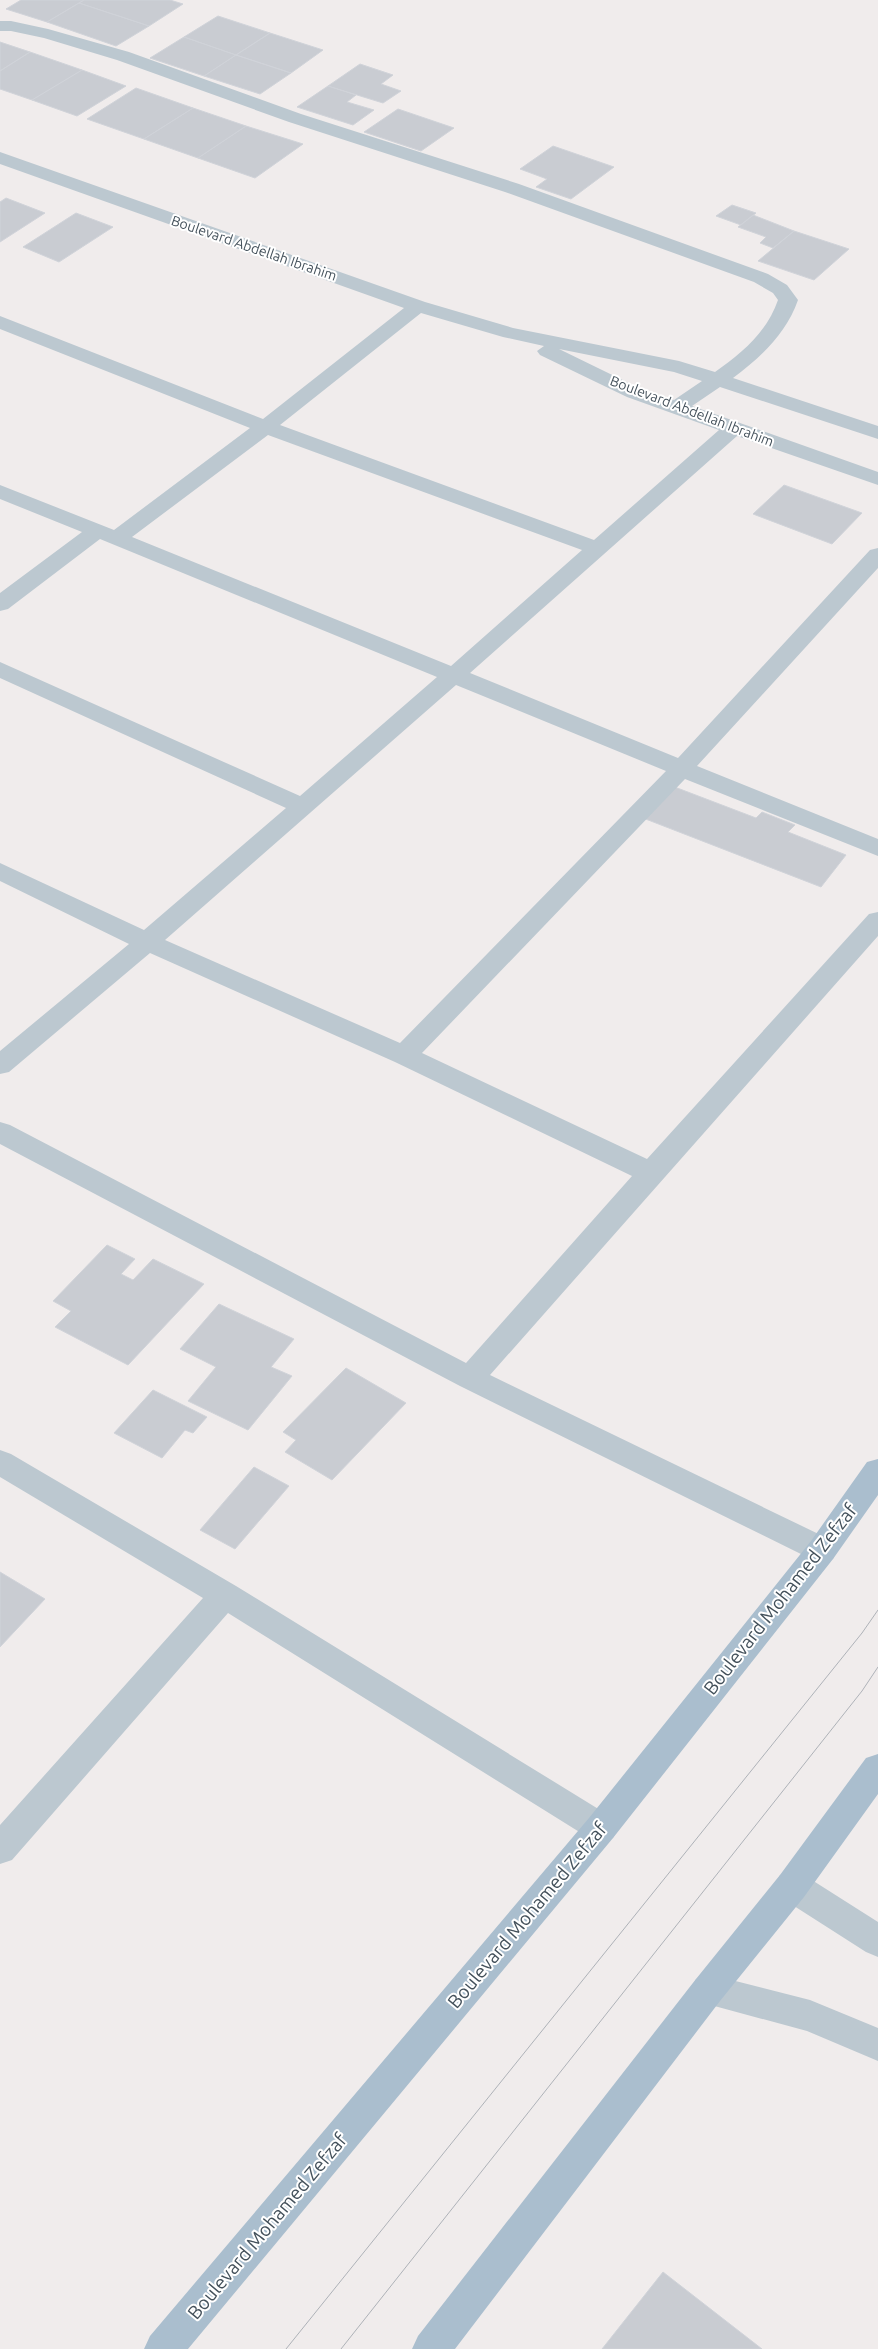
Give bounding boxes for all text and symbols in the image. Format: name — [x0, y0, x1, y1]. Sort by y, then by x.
street label: Boulevard Abdellah Ibrahim — [169, 212, 339, 284]
street label: Boulevard Abdellah Ibrahim — [608, 372, 776, 450]
street label: Boulevard Mohamed Zefzaf — [699, 1499, 862, 1699]
street label: Boulevard Mohamed Zefzaf — [443, 1817, 612, 2012]
street label: Boulevard Mohamed Zefzaf — [183, 2128, 352, 2323]

